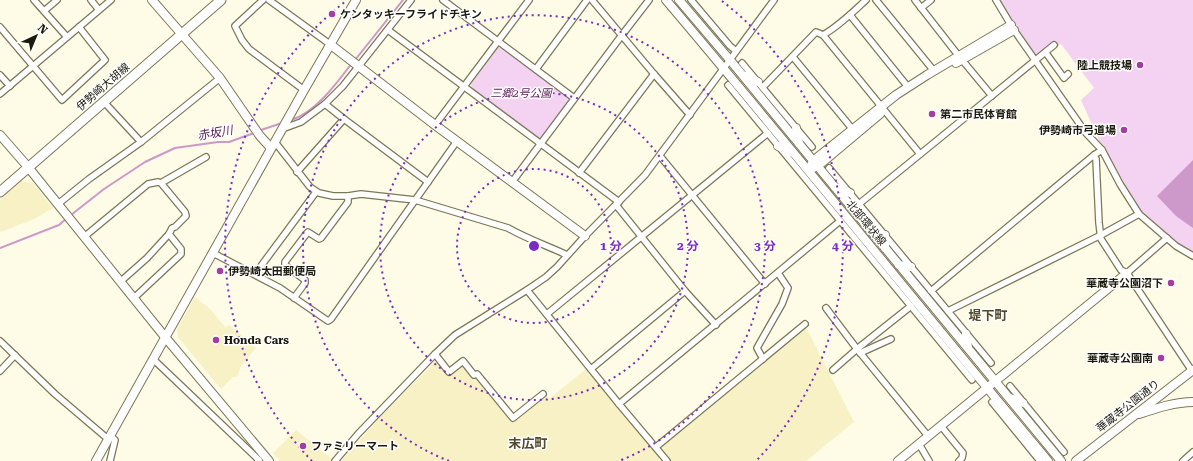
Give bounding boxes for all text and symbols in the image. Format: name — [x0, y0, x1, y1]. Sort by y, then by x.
place label: ケンタッキーフライドチキン — [340, 8, 482, 21]
marker: ケンタッキーフライドチキン — [327, 9, 337, 19]
north arrow — [16, 16, 56, 56]
text: N — [35, 22, 51, 37]
place label: 陸上競技場 — [1077, 59, 1132, 72]
street label: 伊勢崎大胡線 — [74, 60, 132, 114]
marker: 陸上競技場 — [1135, 60, 1145, 70]
park label: 三郷2号公園 — [490, 87, 554, 100]
place label: 第二市民体育館 — [940, 108, 1017, 121]
marker: 第二市民体育館 — [927, 109, 937, 119]
water label: 赤坂川 — [196, 123, 236, 143]
place label: 伊勢崎市弓道場 — [1039, 124, 1116, 137]
marker: 伊勢崎市弓道場 — [1119, 125, 1129, 135]
street label: 北部環状線 — [843, 198, 889, 248]
centre of rings — [527, 239, 541, 253]
text: 1 分 — [600, 239, 622, 253]
text: 2 分 — [677, 239, 699, 253]
text: 3 分 — [754, 239, 776, 253]
text: 4 分 — [832, 239, 854, 253]
place label: 伊勢崎太田郵便局 — [228, 265, 316, 278]
marker: 伊勢崎太田郵便局 — [215, 266, 225, 276]
place label: 華蔵寺公園沼下 — [1086, 277, 1163, 290]
marker: 華蔵寺公園沼下 — [1166, 278, 1176, 288]
district label: 堤下町 — [968, 308, 1008, 323]
place label: Honda Cars — [224, 334, 289, 347]
marker: Honda Cars — [211, 335, 221, 345]
place label: 華蔵寺公園南 — [1087, 352, 1153, 365]
marker: 華蔵寺公園南 — [1156, 353, 1166, 363]
street label: 華蔵寺公園通り — [1094, 377, 1162, 435]
district label: 末広町 — [508, 436, 548, 451]
place label: ファミリーマート — [311, 440, 399, 453]
marker: ファミリーマート — [298, 441, 308, 451]

